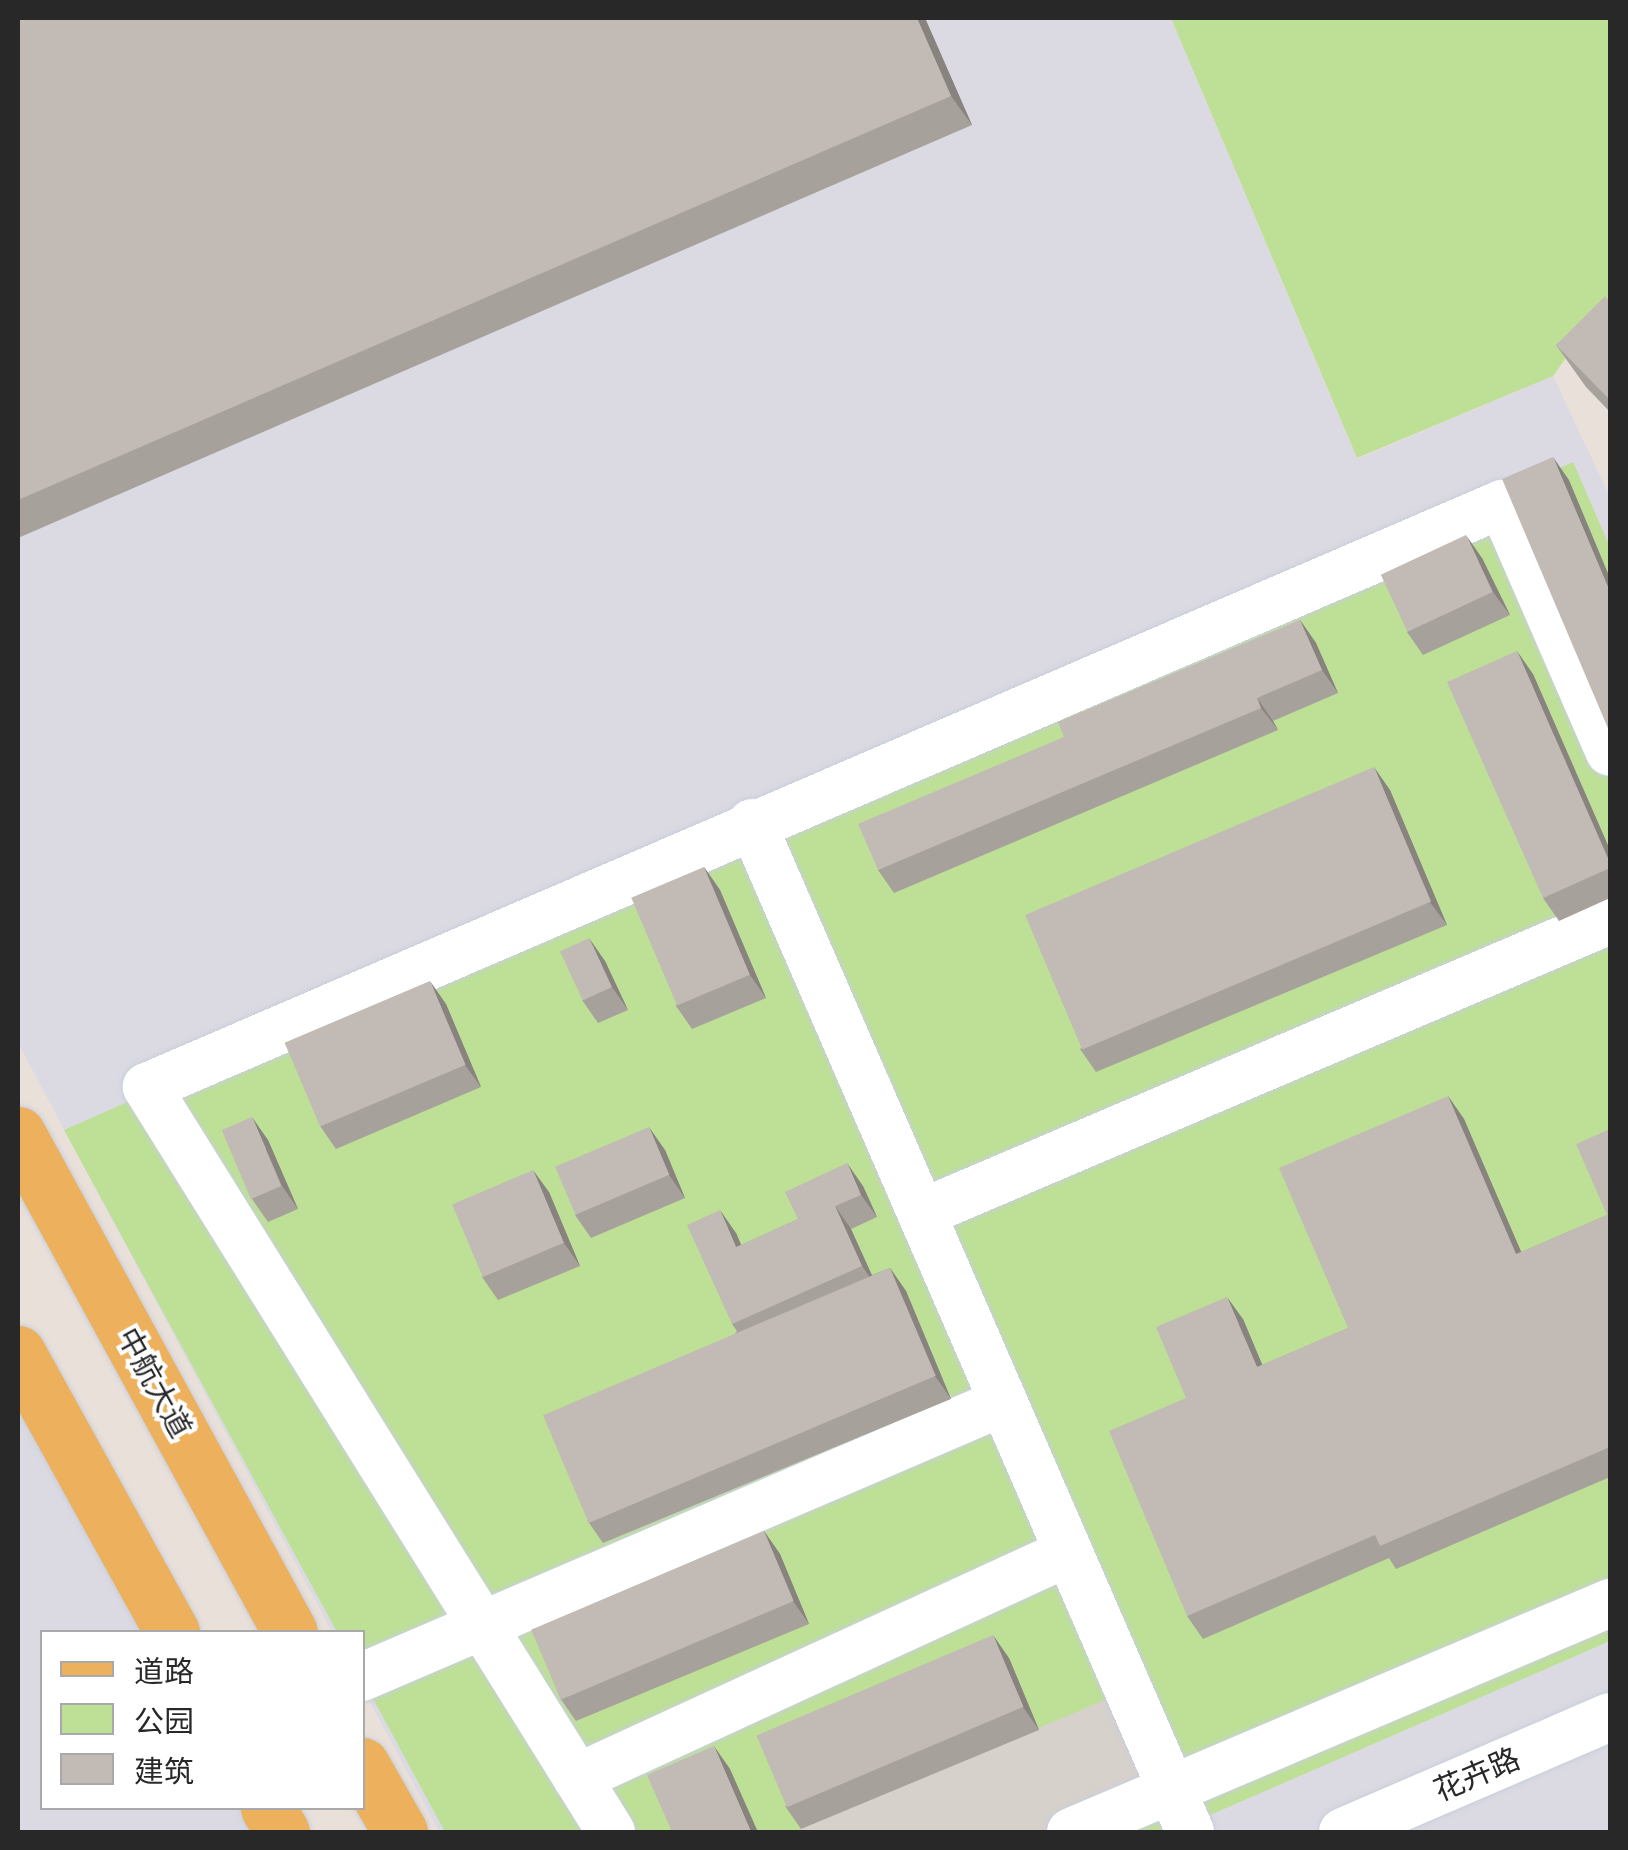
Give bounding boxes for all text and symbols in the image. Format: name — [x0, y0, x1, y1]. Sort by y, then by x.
street label: 中航大道 — [109, 1322, 199, 1444]
legend — [40, 1630, 365, 1810]
text: 道路 — [134, 1654, 194, 1690]
text: 公园 — [134, 1704, 194, 1740]
street label: 花卉路 — [1429, 1741, 1525, 1809]
text: 建筑 — [134, 1754, 194, 1790]

